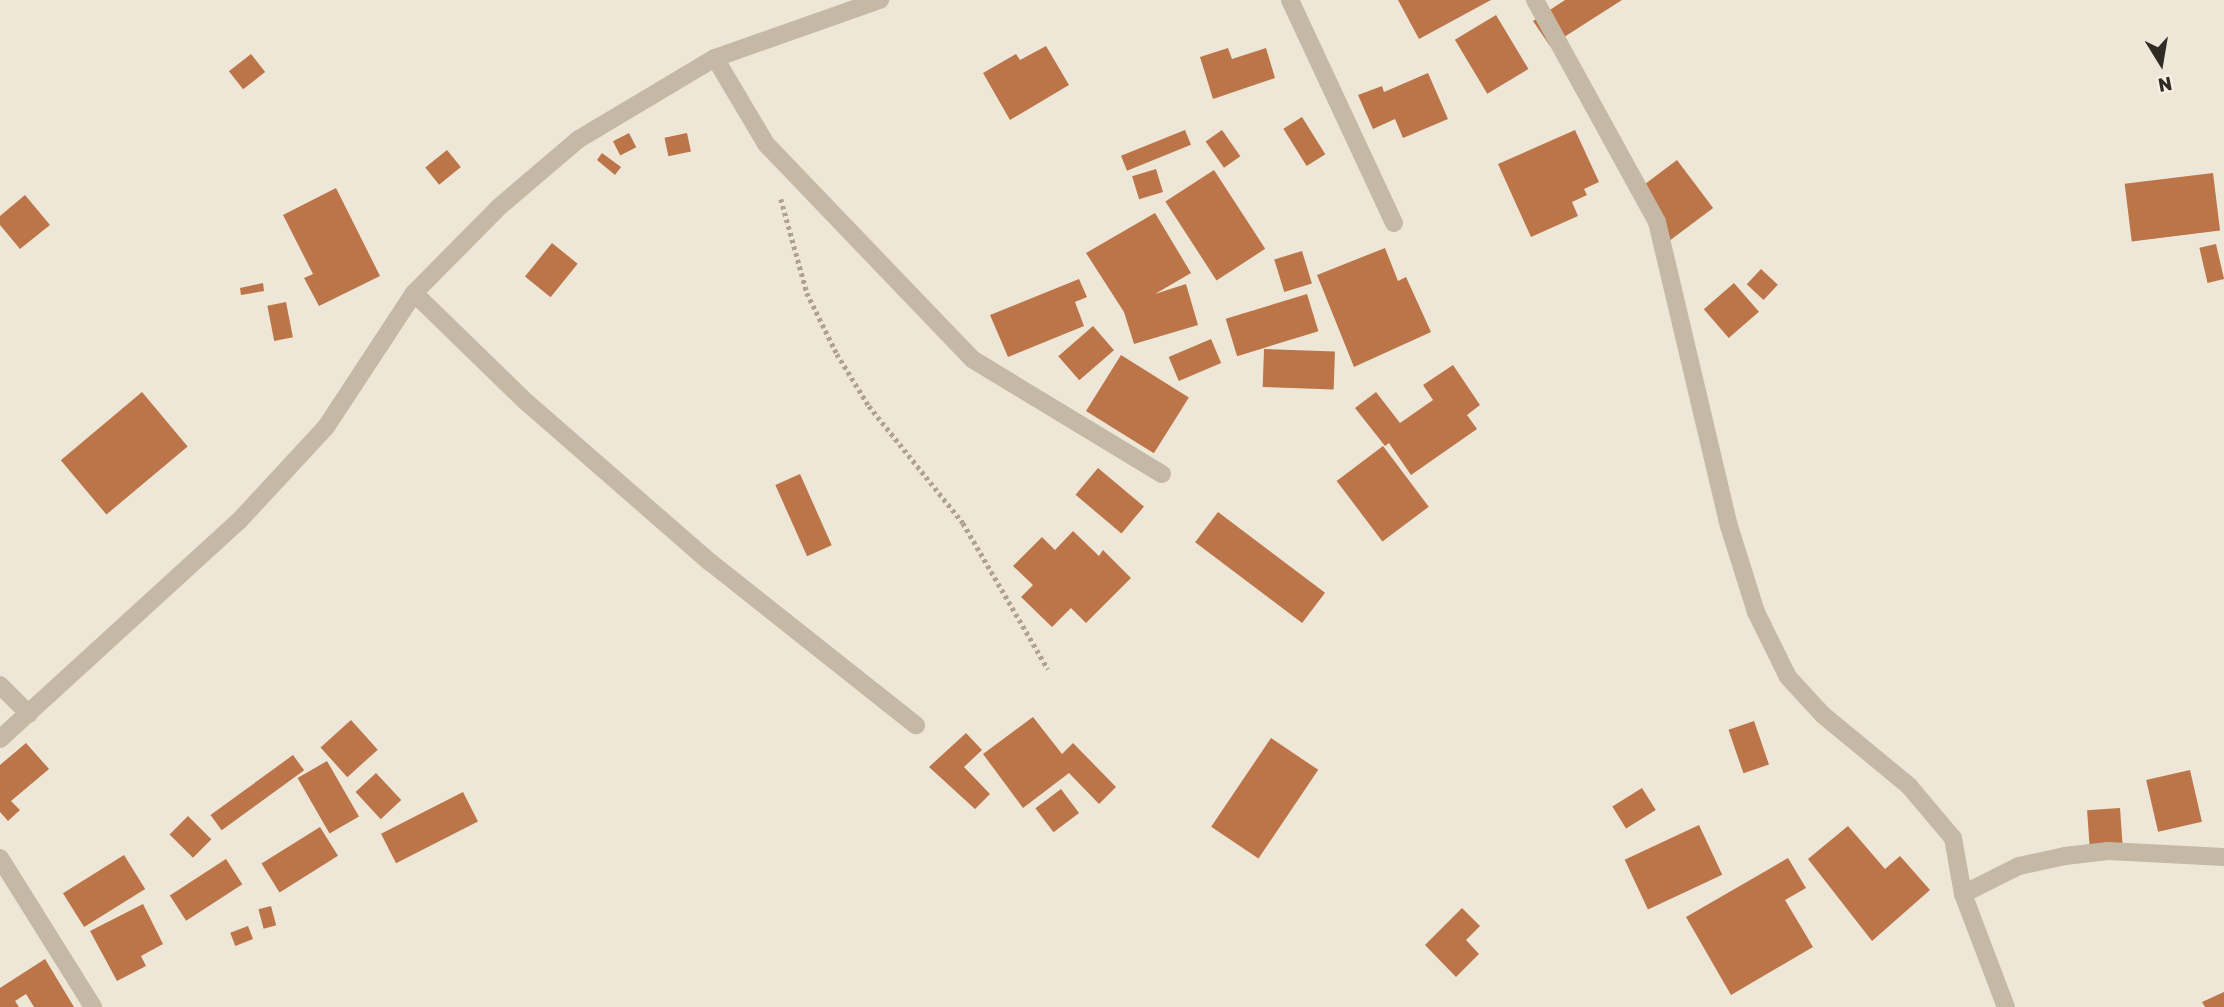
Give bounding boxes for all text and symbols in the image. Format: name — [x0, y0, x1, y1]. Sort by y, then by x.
north arrow — [2126, 28, 2196, 98]
text: N — [2156, 72, 2174, 97]

